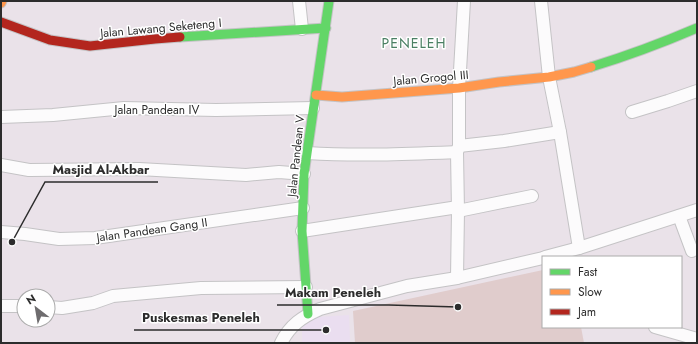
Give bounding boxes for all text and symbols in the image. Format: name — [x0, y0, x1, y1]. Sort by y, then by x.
street label: Jalan Lawang Seketeng I — [98, 14, 222, 42]
district label: PENELEH — [382, 33, 446, 53]
street label: Jalan Grogol III — [391, 66, 469, 90]
street label: Jalan Pandean IV — [113, 101, 200, 119]
street label: Jalan Pandean V — [283, 114, 309, 200]
callout: Masjid Al-Akbar — [45, 157, 158, 182]
text: Masjid Al-Akbar — [53, 160, 150, 179]
street label: Jalan Pandean Gang II — [93, 213, 209, 247]
legend — [542, 256, 682, 328]
text: Fast — [578, 263, 597, 281]
callout: Makam Peneleh — [277, 280, 389, 305]
text: Makam Peneleh — [285, 283, 381, 302]
text: Slow — [578, 283, 603, 301]
north arrow — [16, 288, 56, 328]
text: N — [23, 290, 39, 309]
text: Jam — [576, 303, 596, 321]
callout: Puskesmas Peneleh — [134, 305, 267, 330]
text: Puskesmas Peneleh — [142, 308, 260, 327]

